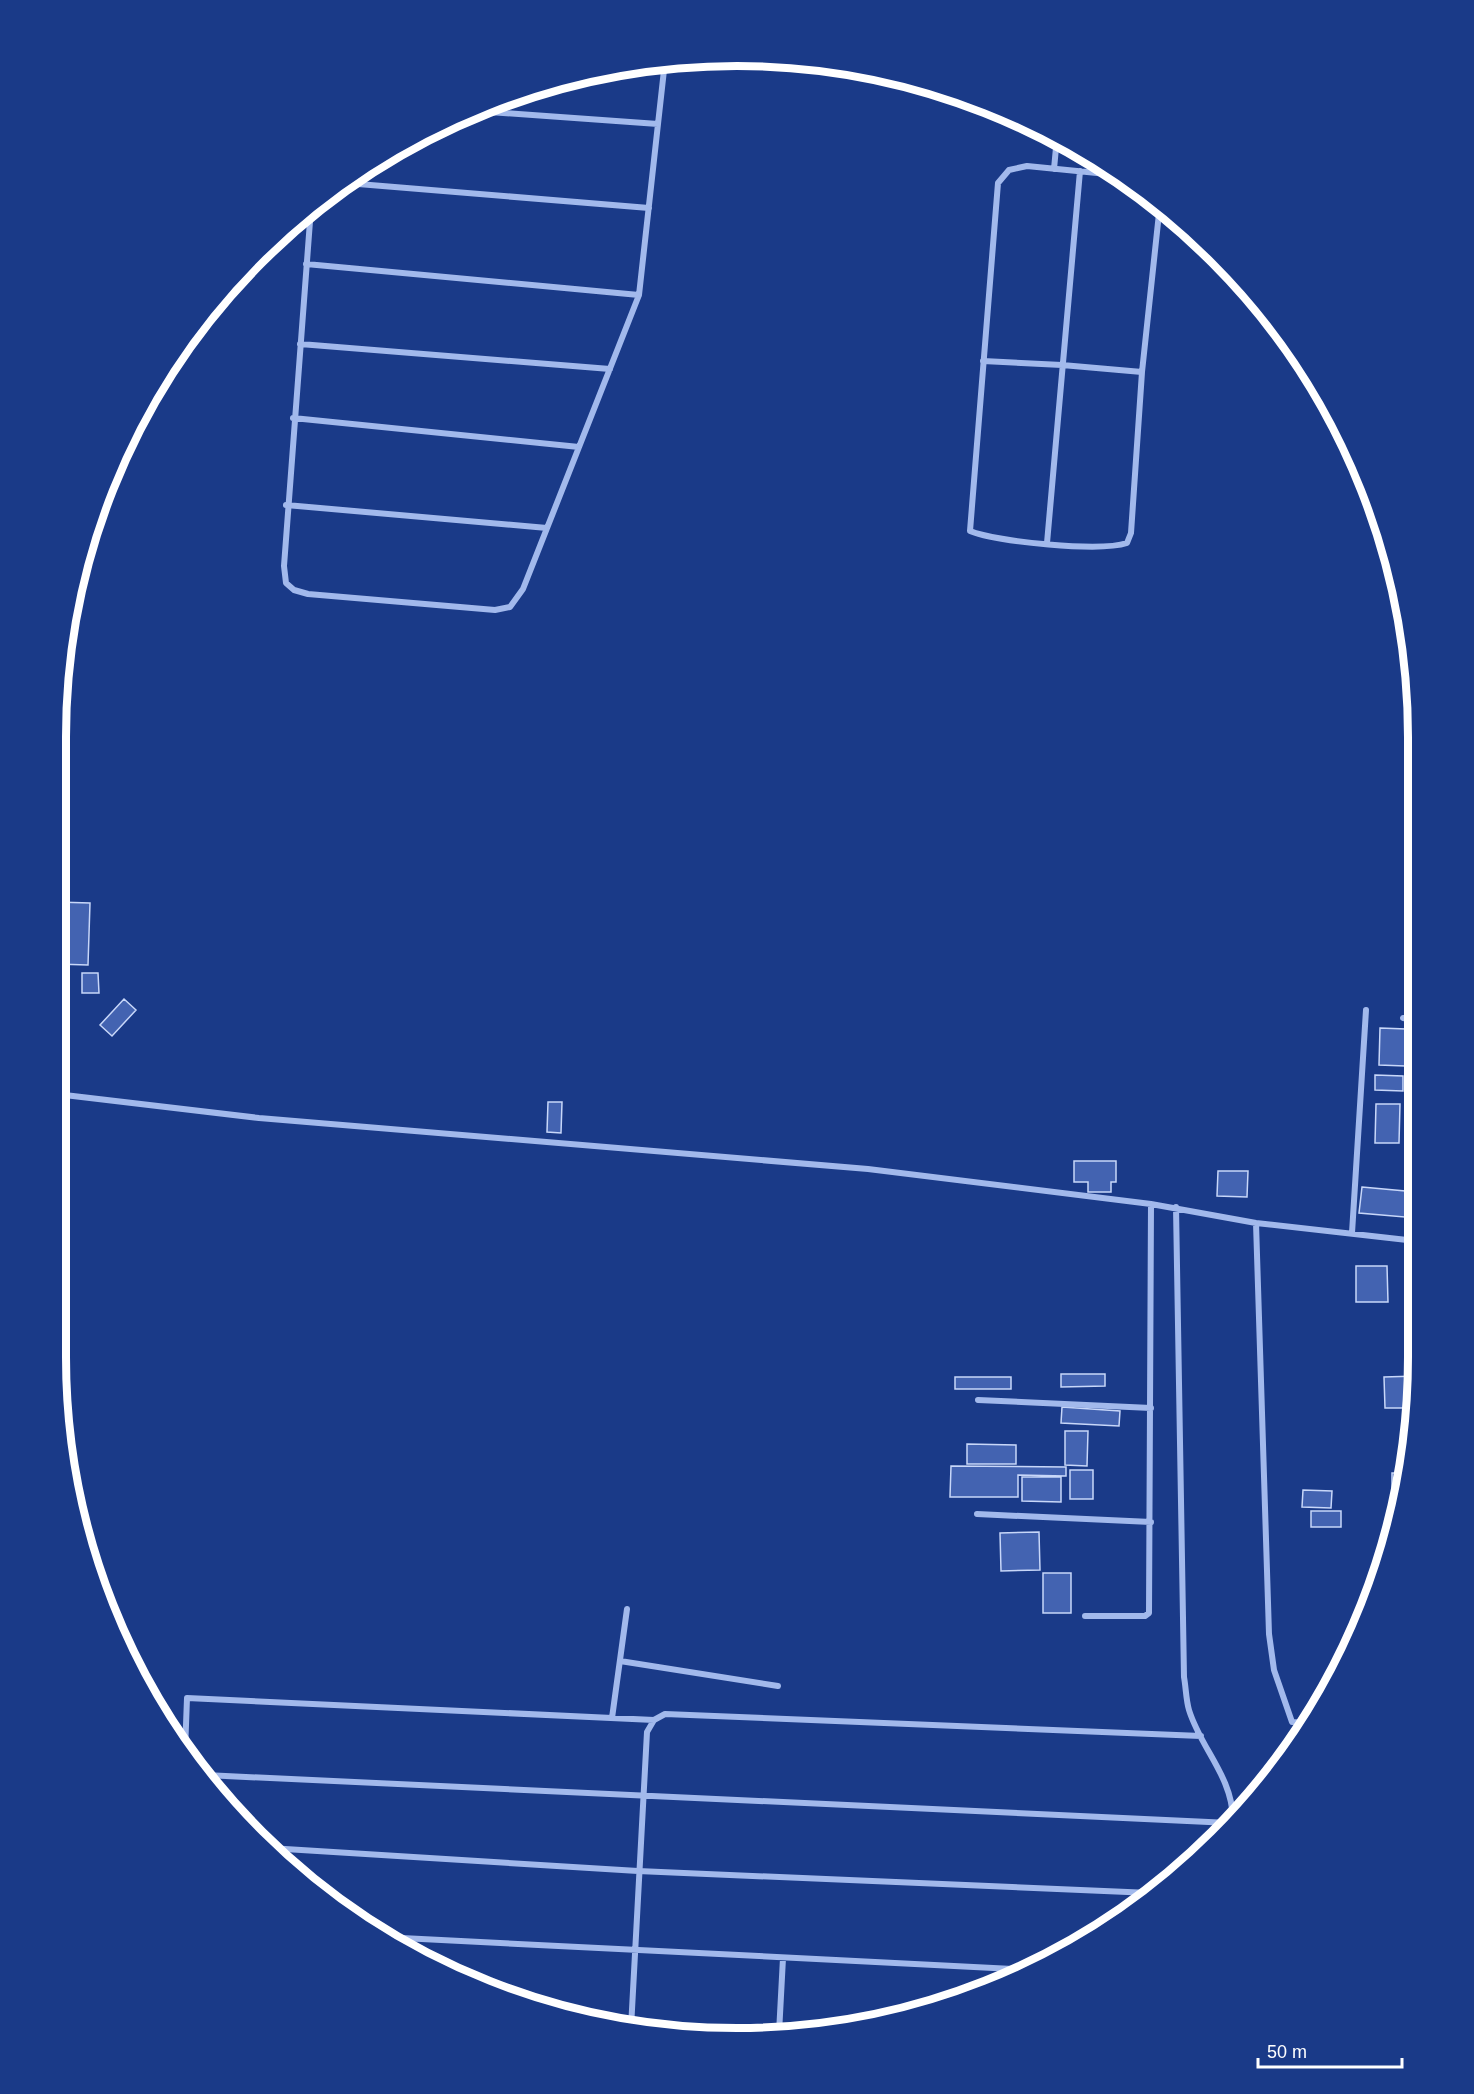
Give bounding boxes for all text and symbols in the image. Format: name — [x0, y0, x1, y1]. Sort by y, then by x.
scale bar — [1258, 2031, 1402, 2069]
text: 50 m — [1267, 2042, 1307, 2062]

